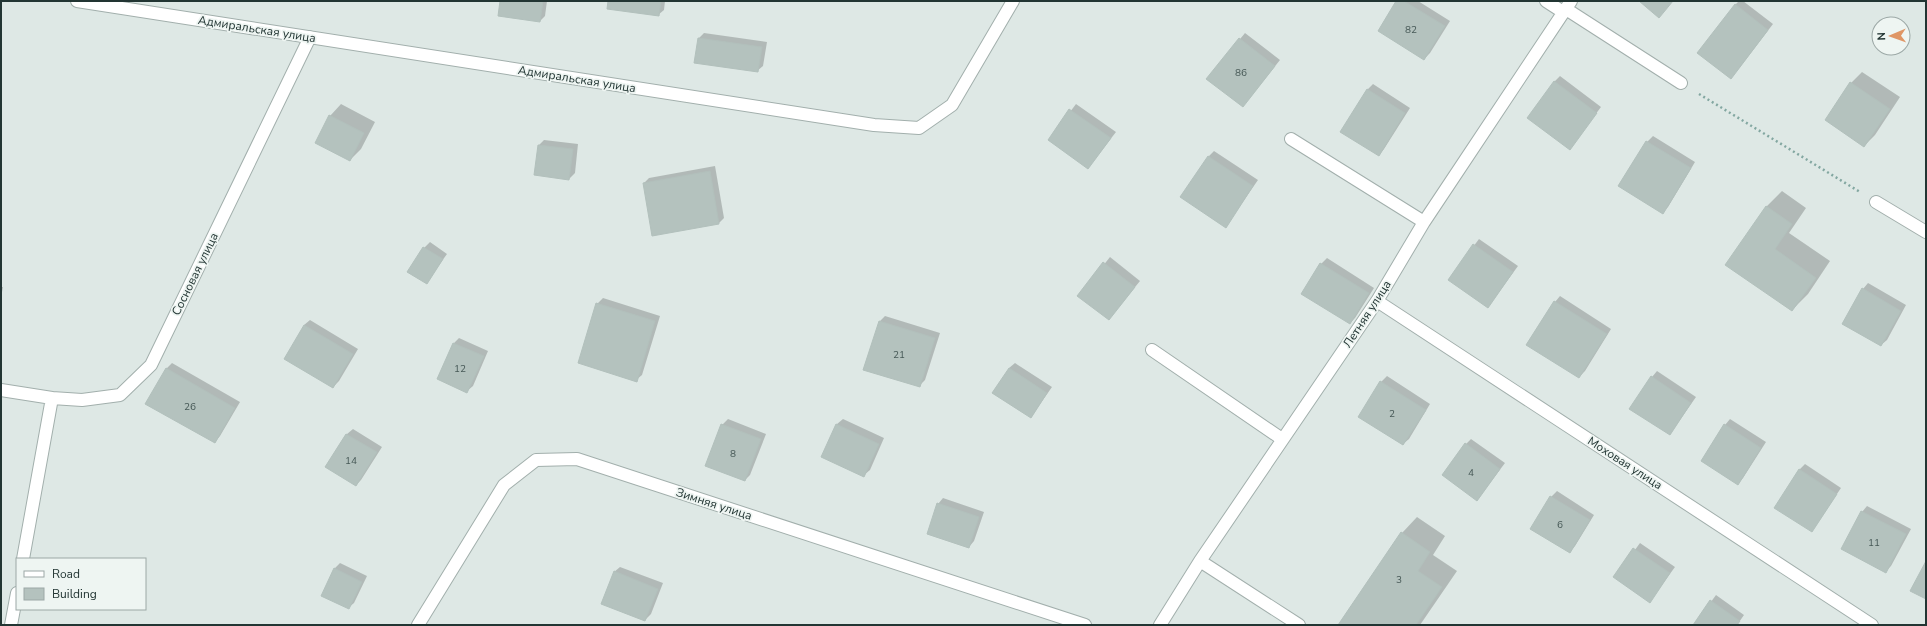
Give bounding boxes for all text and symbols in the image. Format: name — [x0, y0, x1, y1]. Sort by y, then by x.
street label: Адмиральская улица — [197, 12, 317, 46]
north arrow — [1871, 16, 1911, 56]
house number: 82 — [1405, 23, 1417, 37]
text: N — [1874, 32, 1889, 41]
street label: Адмиральская улица — [517, 62, 637, 96]
house number: 86 — [1235, 66, 1247, 80]
street label: Сосновая улица — [168, 230, 222, 318]
street label: Летняя улица — [1339, 277, 1395, 351]
house number: 21 — [893, 348, 905, 362]
house number: 12 — [454, 362, 466, 376]
house number: 26 — [184, 400, 196, 414]
house number: 2 — [1389, 407, 1395, 421]
street label: Моховая улица — [1585, 433, 1665, 493]
house number: 8 — [730, 447, 736, 461]
house number: 14 — [345, 454, 357, 468]
house number: 4 — [1468, 466, 1474, 480]
street label: Зимняя улица — [674, 484, 754, 524]
house number: 6 — [1557, 518, 1563, 532]
house number: 11 — [1868, 536, 1880, 550]
legend — [16, 558, 146, 610]
text: Road — [52, 566, 80, 582]
house number: 3 — [1396, 573, 1402, 587]
text: Building — [52, 586, 97, 602]

